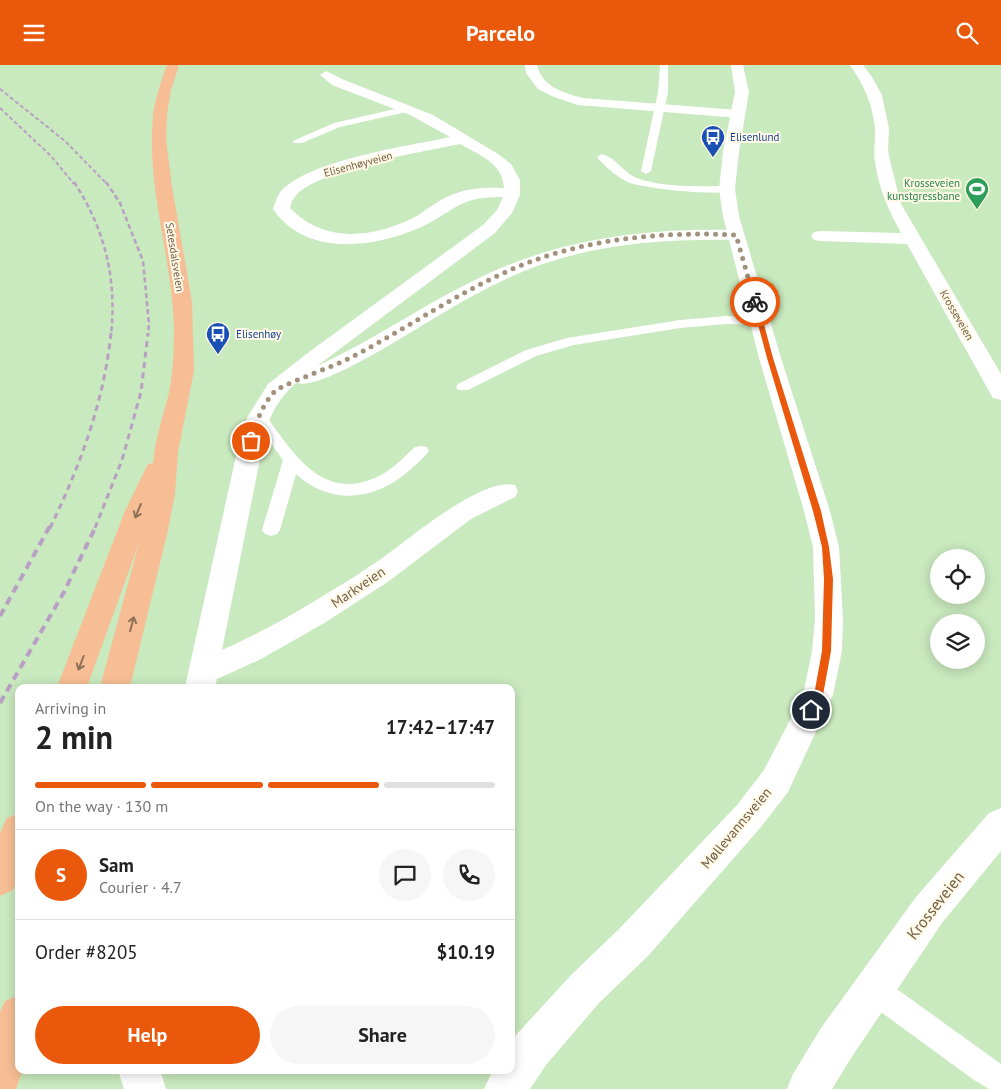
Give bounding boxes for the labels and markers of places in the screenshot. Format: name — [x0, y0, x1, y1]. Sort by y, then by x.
bus stop icon: Elisenlund — [700, 124, 726, 158]
place label: Elisenlund — [730, 130, 779, 144]
place label: Krosseveien kunstgressbane — [887, 176, 960, 203]
sports icon: Krosseveien kunstgressbane — [964, 176, 990, 210]
bus stop icon: Elisenhøy — [205, 321, 231, 355]
place label: Elisenhøy — [236, 327, 282, 341]
pin — [230, 420, 272, 462]
pin — [790, 689, 832, 731]

